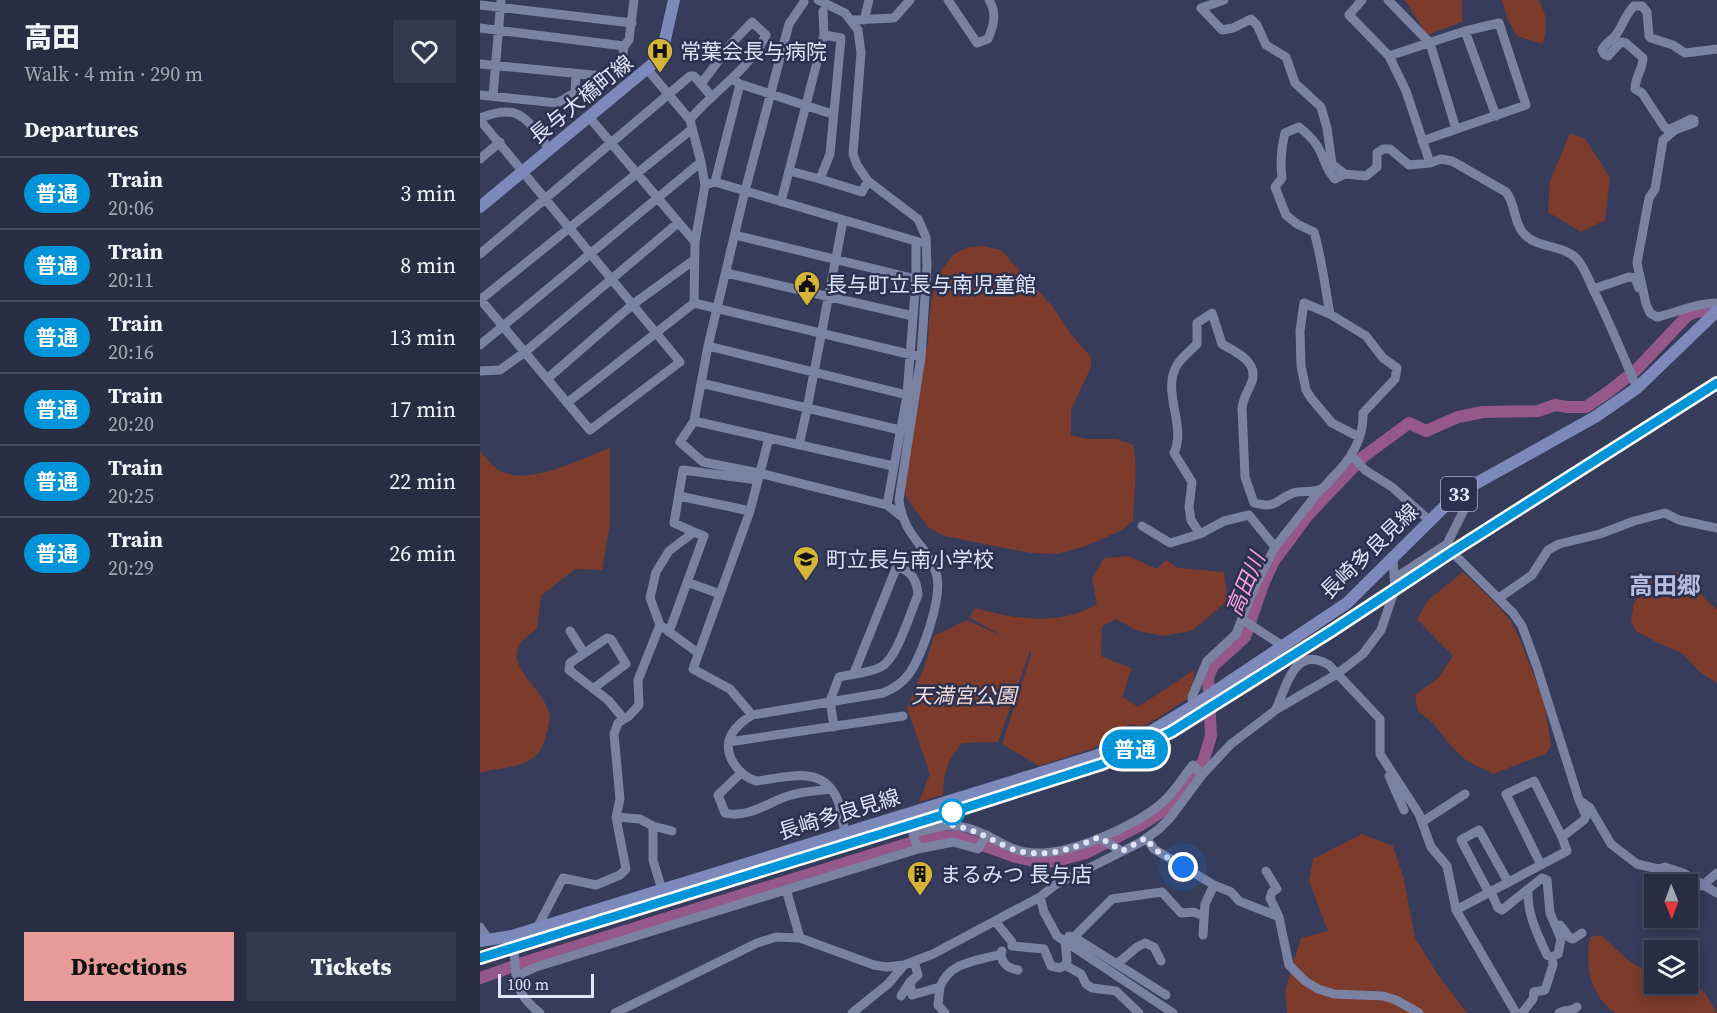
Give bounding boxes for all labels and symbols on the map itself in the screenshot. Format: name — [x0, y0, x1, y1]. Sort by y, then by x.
hospital icon: 常葉会長与病院 — [645, 36, 675, 74]
place label: 常葉会長与病院 — [680, 37, 827, 66]
street label: 長与大橋町線 — [523, 48, 639, 150]
public building icon: 長与町立長与南児童館 — [792, 269, 822, 307]
place label: 長与町立長与南児童館 — [826, 270, 1036, 299]
road number: 33 — [1441, 477, 1477, 511]
street label: 長崎多良見線 — [1314, 497, 1424, 605]
school or university icon: 町立長与南小学校 — [791, 544, 821, 582]
place label: 町立長与南小学校 — [826, 545, 994, 574]
water label: 高田川 — [1218, 546, 1272, 620]
district label: 高田郷 — [1629, 569, 1701, 602]
park label: 天満宮公園 — [912, 681, 1019, 710]
line badge: 普通 — [1108, 730, 1162, 768]
street label: 長崎多良見線 — [775, 782, 903, 846]
unlabelled marker — [939, 799, 965, 825]
your location — [1168, 852, 1198, 882]
building icon: まるみつ 長与店 — [905, 859, 935, 897]
place label: まるみつ 長与店 — [940, 860, 1092, 889]
north arrow — [1644, 874, 1698, 928]
scale bar — [498, 971, 594, 998]

